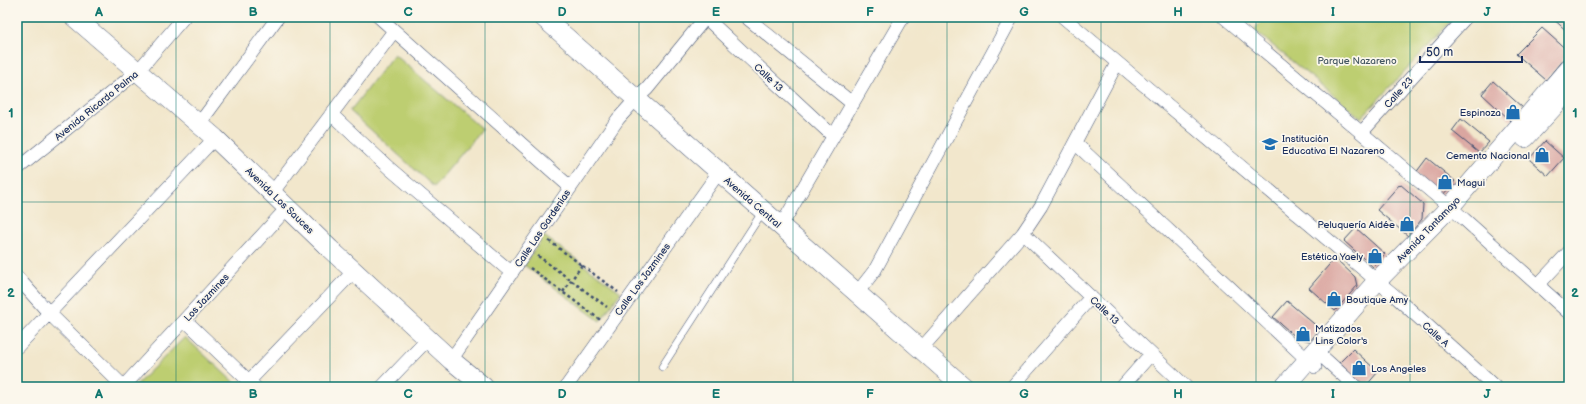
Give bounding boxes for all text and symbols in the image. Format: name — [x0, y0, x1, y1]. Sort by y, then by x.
text: A — [94, 4, 103, 20]
text: B — [248, 4, 258, 20]
text: C — [403, 4, 413, 20]
text: D — [557, 4, 567, 20]
text: E — [712, 4, 721, 20]
text: F — [866, 4, 874, 20]
text: G — [1019, 4, 1029, 20]
text: H — [1173, 4, 1183, 20]
text: I — [1331, 4, 1335, 20]
text: J — [1483, 4, 1491, 20]
scale bar — [1420, 38, 1522, 64]
text: 50 m — [1426, 45, 1453, 60]
park label: Parque Nazareno — [1317, 55, 1397, 67]
street label: Calle 13 — [751, 61, 786, 94]
street label: Avenida Ricardo Palma — [52, 68, 141, 143]
street label: Calle 23 — [1382, 75, 1416, 111]
shop icon: Espinoza — [1504, 103, 1522, 121]
text: 1 — [8, 105, 14, 121]
text: 1 — [1572, 105, 1578, 121]
place label: Espinoza — [1460, 107, 1501, 119]
place label: Institución Educativa El Nazareno — [1282, 133, 1385, 157]
school or university icon: Institución Educativa El Nazareno — [1261, 135, 1279, 153]
shop icon: Cemento Nacional — [1533, 146, 1551, 164]
place label: Cemento Nacional — [1446, 150, 1530, 162]
street label: Avenida Los Sauces — [243, 165, 316, 237]
shop icon: Magui — [1436, 173, 1454, 191]
street label: Avenida Central — [721, 175, 783, 231]
place label: Magui — [1457, 177, 1485, 189]
street label: Calle Las Gardenias — [512, 187, 573, 270]
street label: Avenida Tantamayo — [1394, 194, 1463, 265]
shop icon: Peluquería Aidée — [1398, 215, 1416, 233]
place label: Peluquería Aidée — [1318, 219, 1395, 231]
street label: Calle Los Jazmines — [612, 241, 673, 318]
shop icon: Estética Yaely — [1366, 247, 1384, 265]
place label: Estética Yaely — [1301, 251, 1363, 263]
street label: Los Jazmines — [182, 271, 232, 324]
text: 2 — [7, 285, 15, 301]
text: 2 — [1571, 285, 1579, 301]
shop icon: Boutique Amy — [1325, 290, 1343, 308]
street label: Calle 13 — [1087, 294, 1122, 327]
place label: Boutique Amy — [1346, 294, 1409, 306]
street label: Calle A — [1419, 320, 1452, 350]
place label: Matizados Lins Color's — [1315, 323, 1367, 347]
shop icon: Matizados Lins Color's — [1294, 325, 1312, 343]
shop icon: Los Angeles — [1350, 359, 1368, 377]
place label: Los Angeles — [1371, 363, 1426, 375]
text: A — [94, 386, 103, 402]
text: B — [248, 386, 258, 402]
text: C — [403, 386, 413, 402]
text: D — [557, 386, 567, 402]
text: E — [712, 386, 721, 402]
text: F — [866, 386, 874, 402]
text: G — [1019, 386, 1029, 402]
text: H — [1173, 386, 1183, 402]
text: I — [1331, 386, 1335, 402]
text: J — [1483, 386, 1491, 402]

